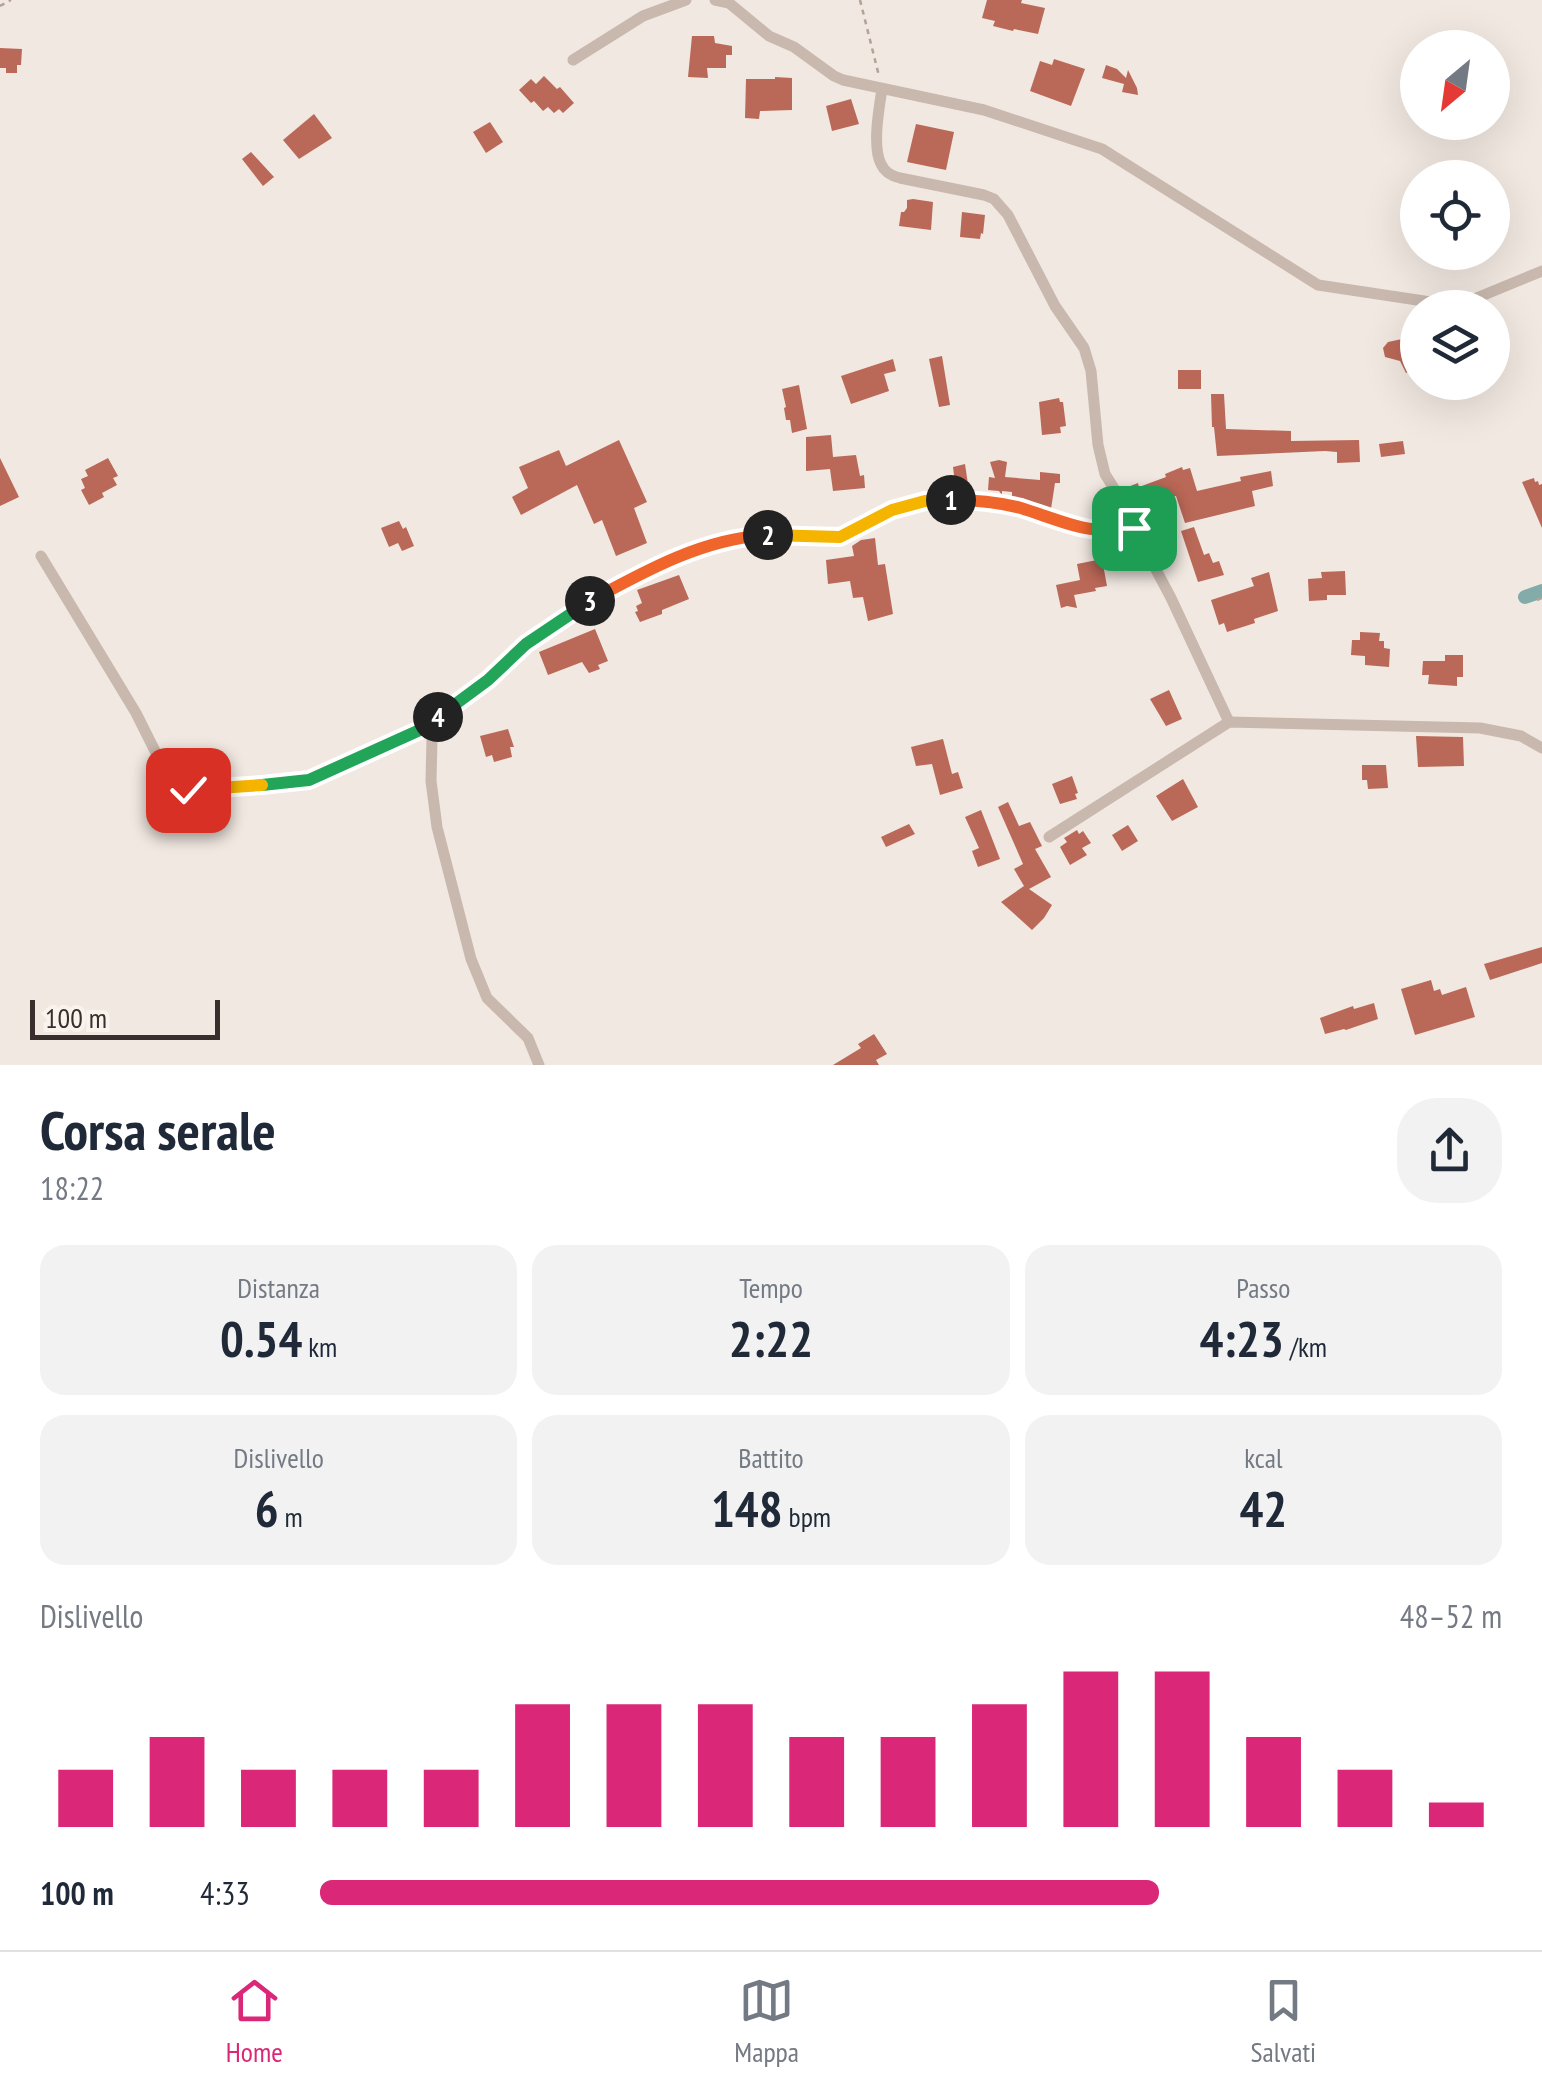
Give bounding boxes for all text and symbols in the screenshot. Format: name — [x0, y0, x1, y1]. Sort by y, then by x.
north arrow — [1400, 30, 1510, 140]
map controls — [1400, 30, 1510, 400]
button: locate — [1400, 160, 1510, 270]
button: layers — [1400, 290, 1510, 400]
pin: 1 — [926, 475, 976, 525]
text: 1 — [944, 481, 958, 518]
pin — [1092, 486, 1177, 571]
icon: arrive — [1107, 501, 1162, 556]
pin: 2 — [743, 510, 793, 560]
text: 2 — [761, 516, 775, 553]
pin: 3 — [565, 576, 615, 626]
text: 3 — [583, 582, 597, 619]
pin: 4 — [413, 692, 463, 742]
text: 4 — [431, 698, 445, 735]
pin — [146, 748, 231, 833]
icon: check — [161, 763, 216, 818]
scale bar — [30, 995, 220, 1040]
text: 100 m — [45, 999, 107, 1036]
text: Corsa serale — [40, 1094, 276, 1165]
button: share — [1397, 1098, 1502, 1203]
text: 18:22 — [40, 1167, 104, 1209]
text: Distanza — [237, 1269, 320, 1306]
text: Tempo — [739, 1269, 803, 1306]
text: Passo — [1236, 1269, 1290, 1306]
text: 0.54 — [220, 1306, 302, 1371]
text: 2:22 — [729, 1306, 813, 1371]
text: 4:23 — [1200, 1306, 1284, 1371]
text: km — [302, 1328, 337, 1365]
text: /km — [1284, 1328, 1327, 1365]
text: Dislivello — [233, 1439, 324, 1476]
text: Battito — [738, 1439, 804, 1476]
text: kcal — [1244, 1439, 1282, 1476]
text: 6 — [255, 1476, 279, 1541]
text: 148 — [711, 1476, 783, 1541]
text: 42 — [1239, 1476, 1287, 1541]
text: m — [279, 1498, 303, 1535]
text: bpm — [783, 1498, 831, 1535]
text: Dislivello — [40, 1595, 143, 1637]
text: 48–52 m — [1400, 1595, 1502, 1637]
text: 100 m — [40, 1872, 114, 1914]
text: 4:33 — [200, 1872, 250, 1914]
tab: Home — [226, 1973, 283, 2070]
tab: Mappa — [734, 1973, 799, 2070]
tab: Salvati — [1251, 1973, 1316, 2070]

